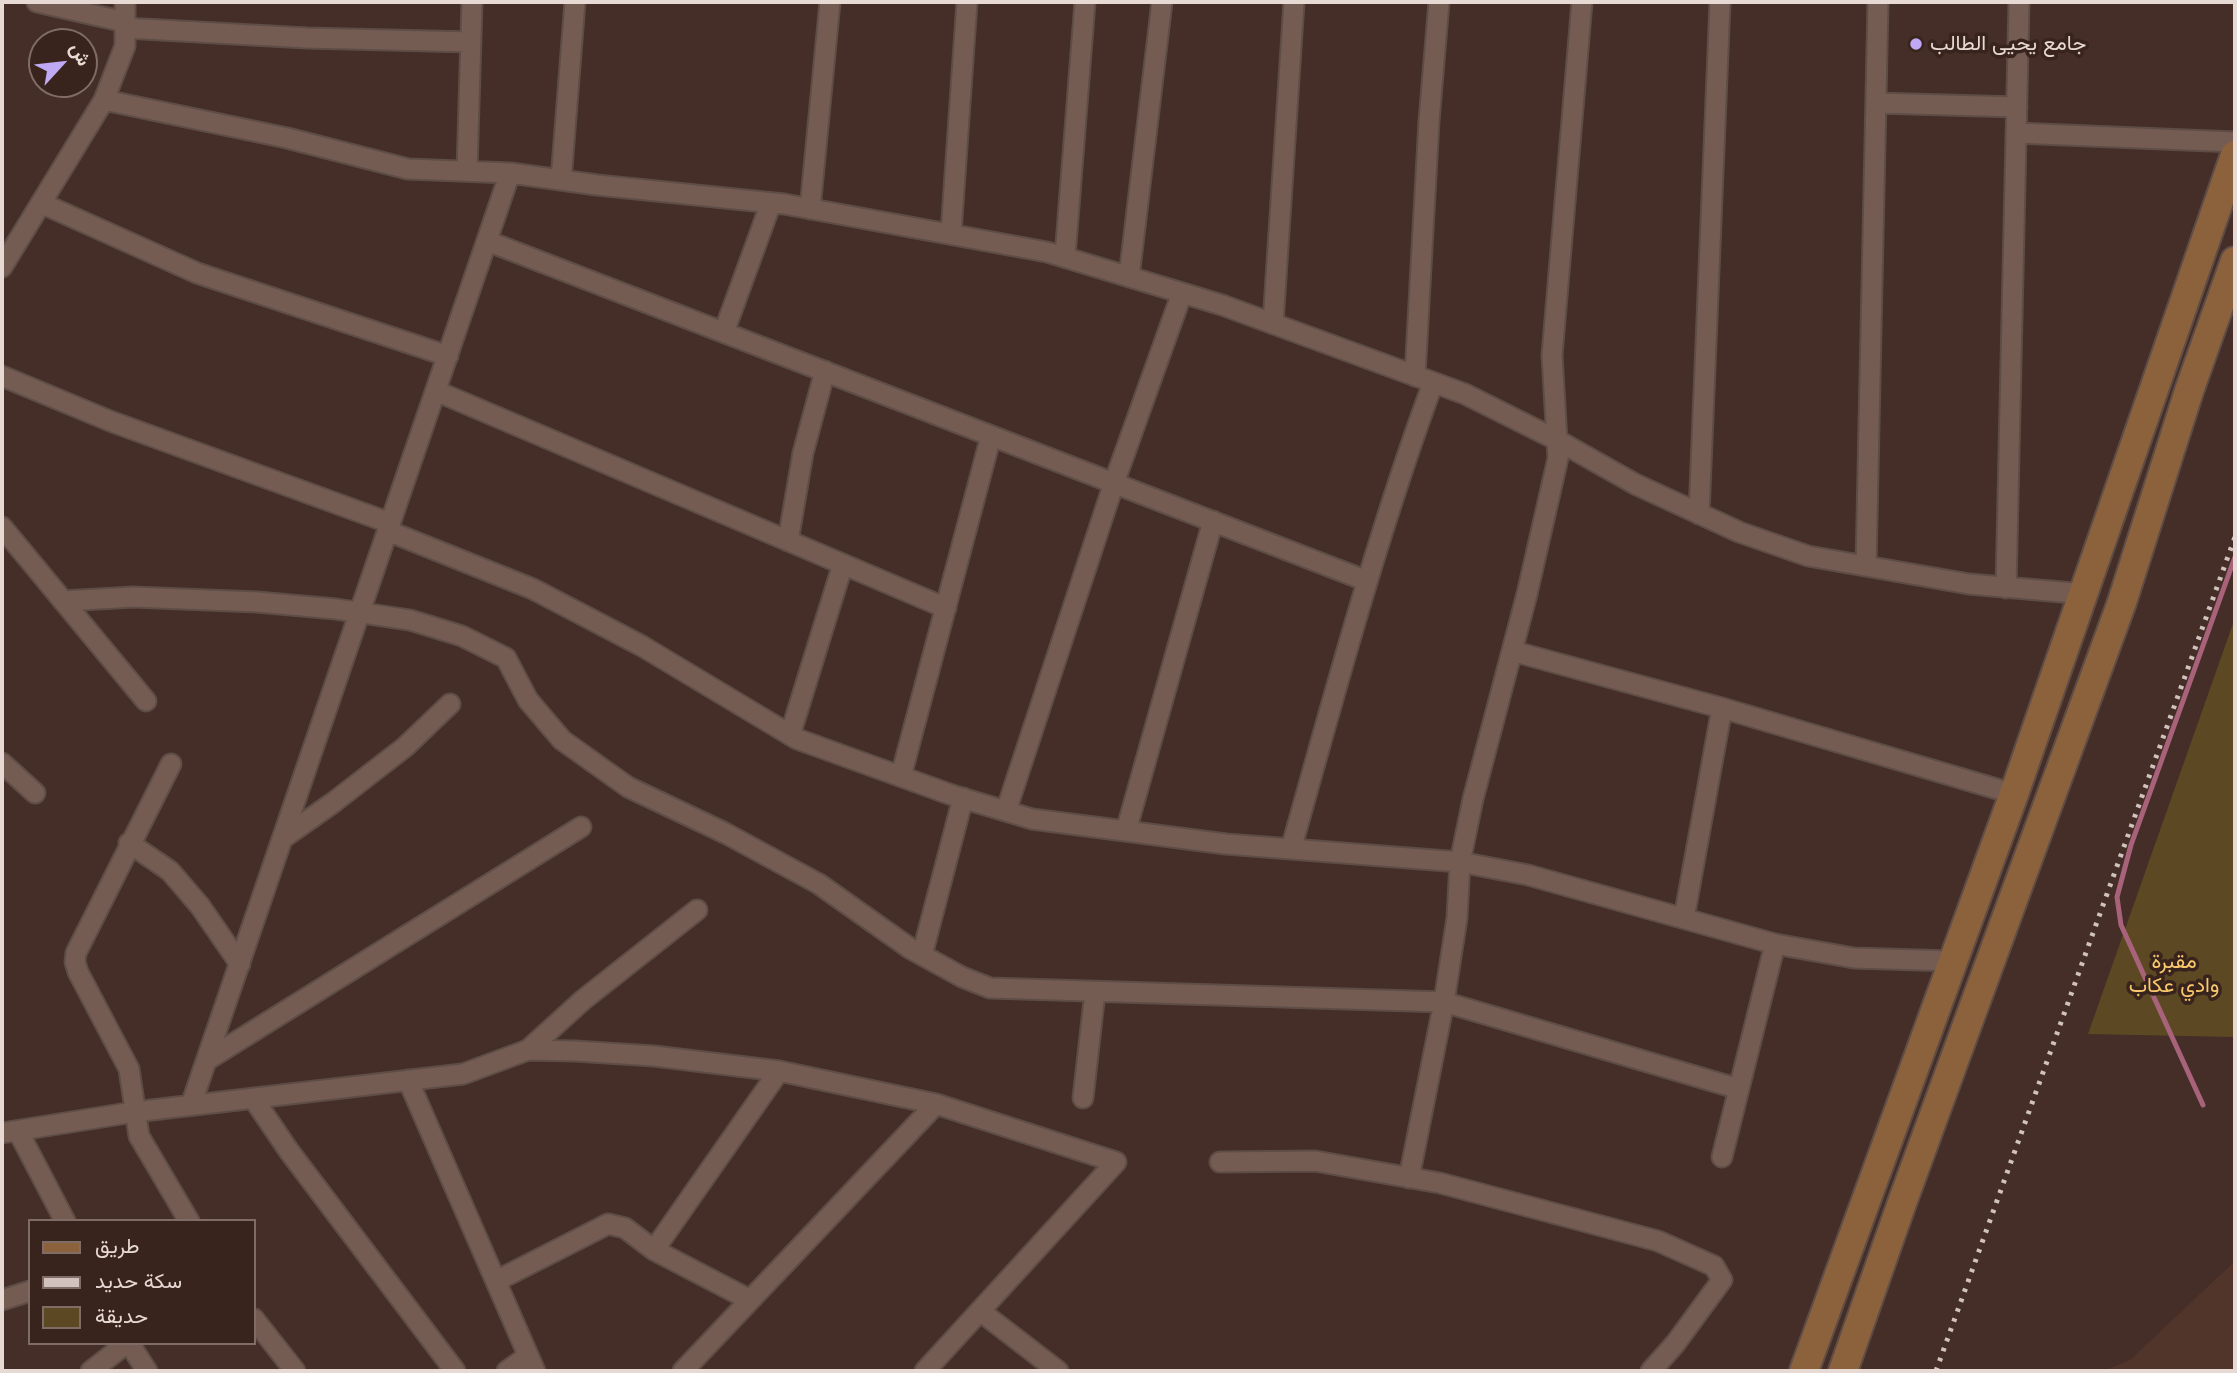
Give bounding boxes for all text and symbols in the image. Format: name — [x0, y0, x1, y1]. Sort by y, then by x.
north arrow — [28, 28, 98, 98]
place label: جامع يحيى الطالب — [1930, 31, 2086, 57]
marker: جامع يحيى الطالب — [1908, 36, 1924, 52]
text: ش — [65, 39, 96, 70]
park label: مقبرة وادي عكاب — [2129, 949, 2219, 999]
legend — [28, 1219, 256, 1345]
text: طريق — [95, 1233, 140, 1258]
text: سكة حديد — [95, 1268, 182, 1293]
text: حديقة — [95, 1303, 148, 1328]

